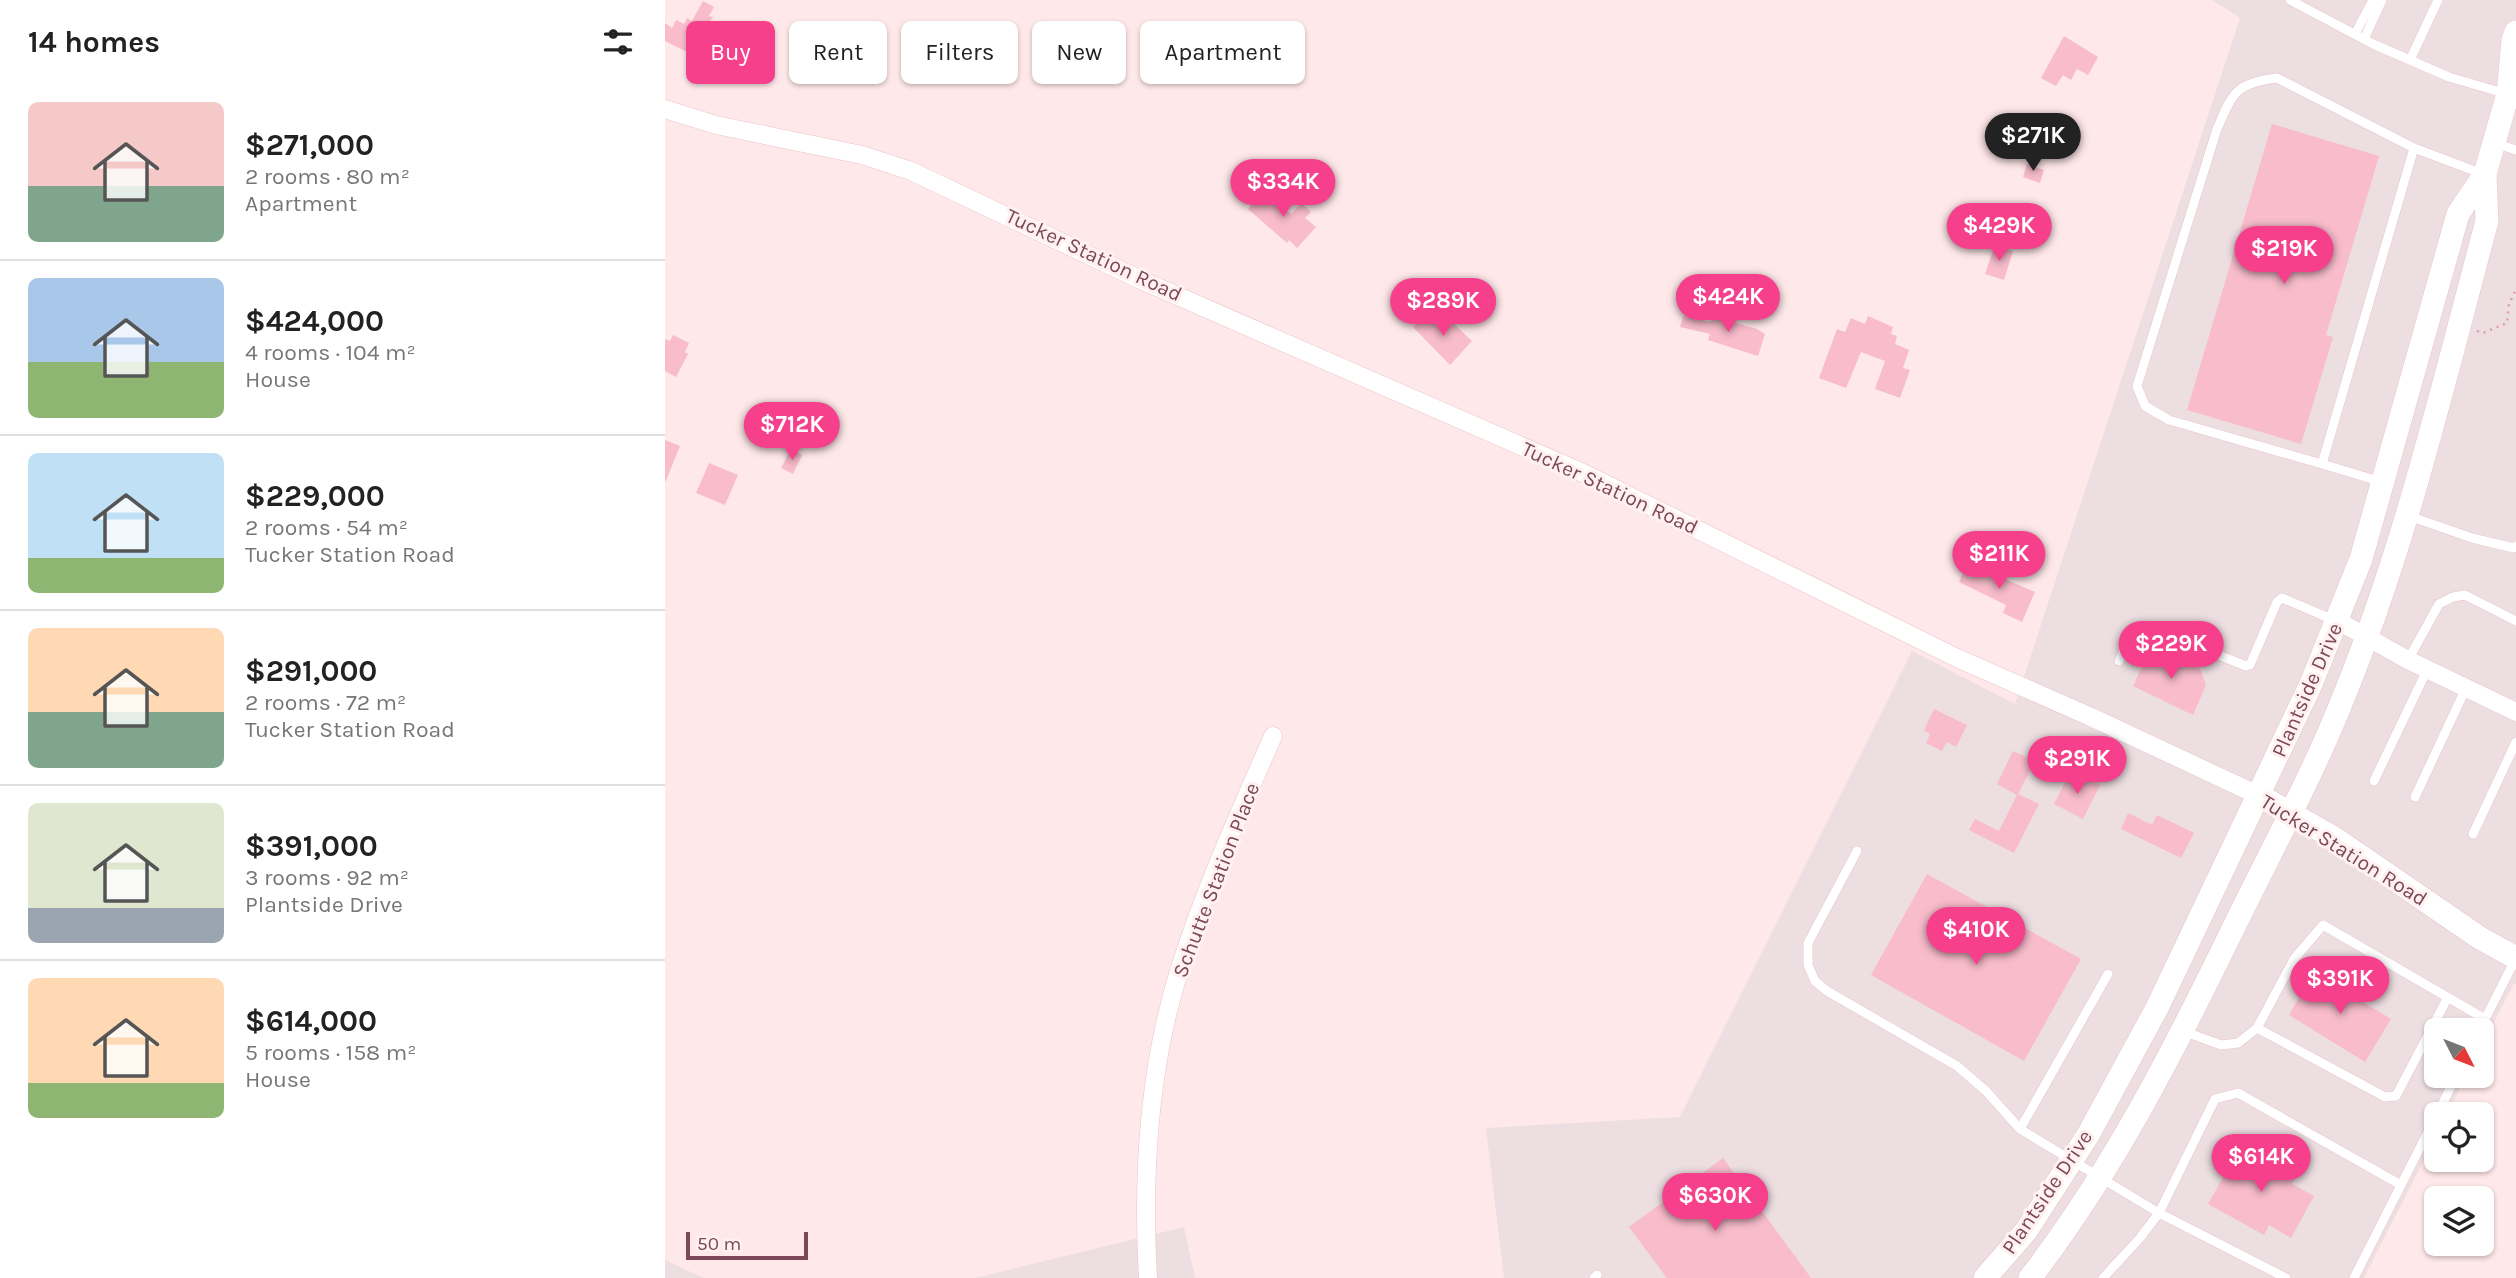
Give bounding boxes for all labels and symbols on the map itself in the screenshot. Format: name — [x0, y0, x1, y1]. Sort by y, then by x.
pin: $271K — [1984, 114, 2082, 173]
pin: $334K — [1234, 160, 1332, 219]
street label: Tucker Station Road — [1002, 204, 1186, 306]
pin: $429K — [1950, 204, 2048, 263]
pin: $219K — [2235, 226, 2333, 286]
pin: $424K — [1679, 274, 1777, 334]
pin: $289K — [1394, 278, 1492, 338]
pin: $712K — [743, 402, 841, 462]
street label: Tucker Station Road — [1518, 437, 1702, 539]
pin: $211K — [1950, 532, 2048, 591]
street label: Plantside Drive — [2267, 619, 2347, 761]
pin: $229K — [2122, 622, 2220, 681]
pin: $291K — [2028, 736, 2126, 796]
street label: Schutte Station Place — [1168, 779, 1264, 981]
street label: Tucker Station Road — [2256, 789, 2432, 911]
pin: $410K — [1927, 908, 2025, 967]
pin: $391K — [2291, 956, 2389, 1016]
north arrow — [2424, 1018, 2494, 1088]
street label: Plantside Drive — [1997, 1126, 2097, 1258]
pin: $614K — [2212, 1134, 2310, 1194]
pin: $630K — [1666, 1174, 1764, 1233]
scale bar — [686, 1229, 809, 1261]

